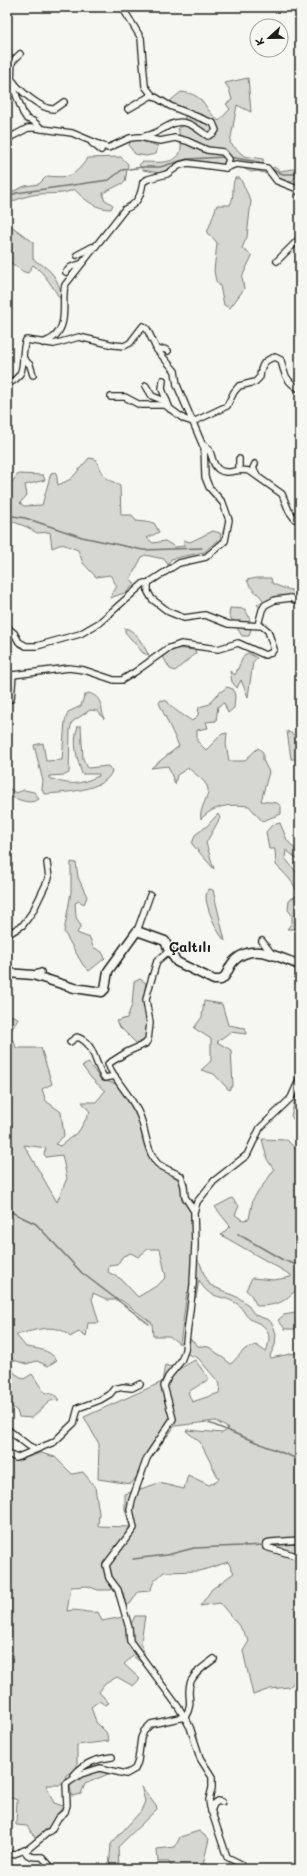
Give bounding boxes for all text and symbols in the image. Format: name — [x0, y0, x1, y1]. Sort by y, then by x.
north arrow — [249, 18, 289, 58]
text: K — [251, 36, 268, 48]
district label: Çaltılı — [169, 937, 211, 956]

